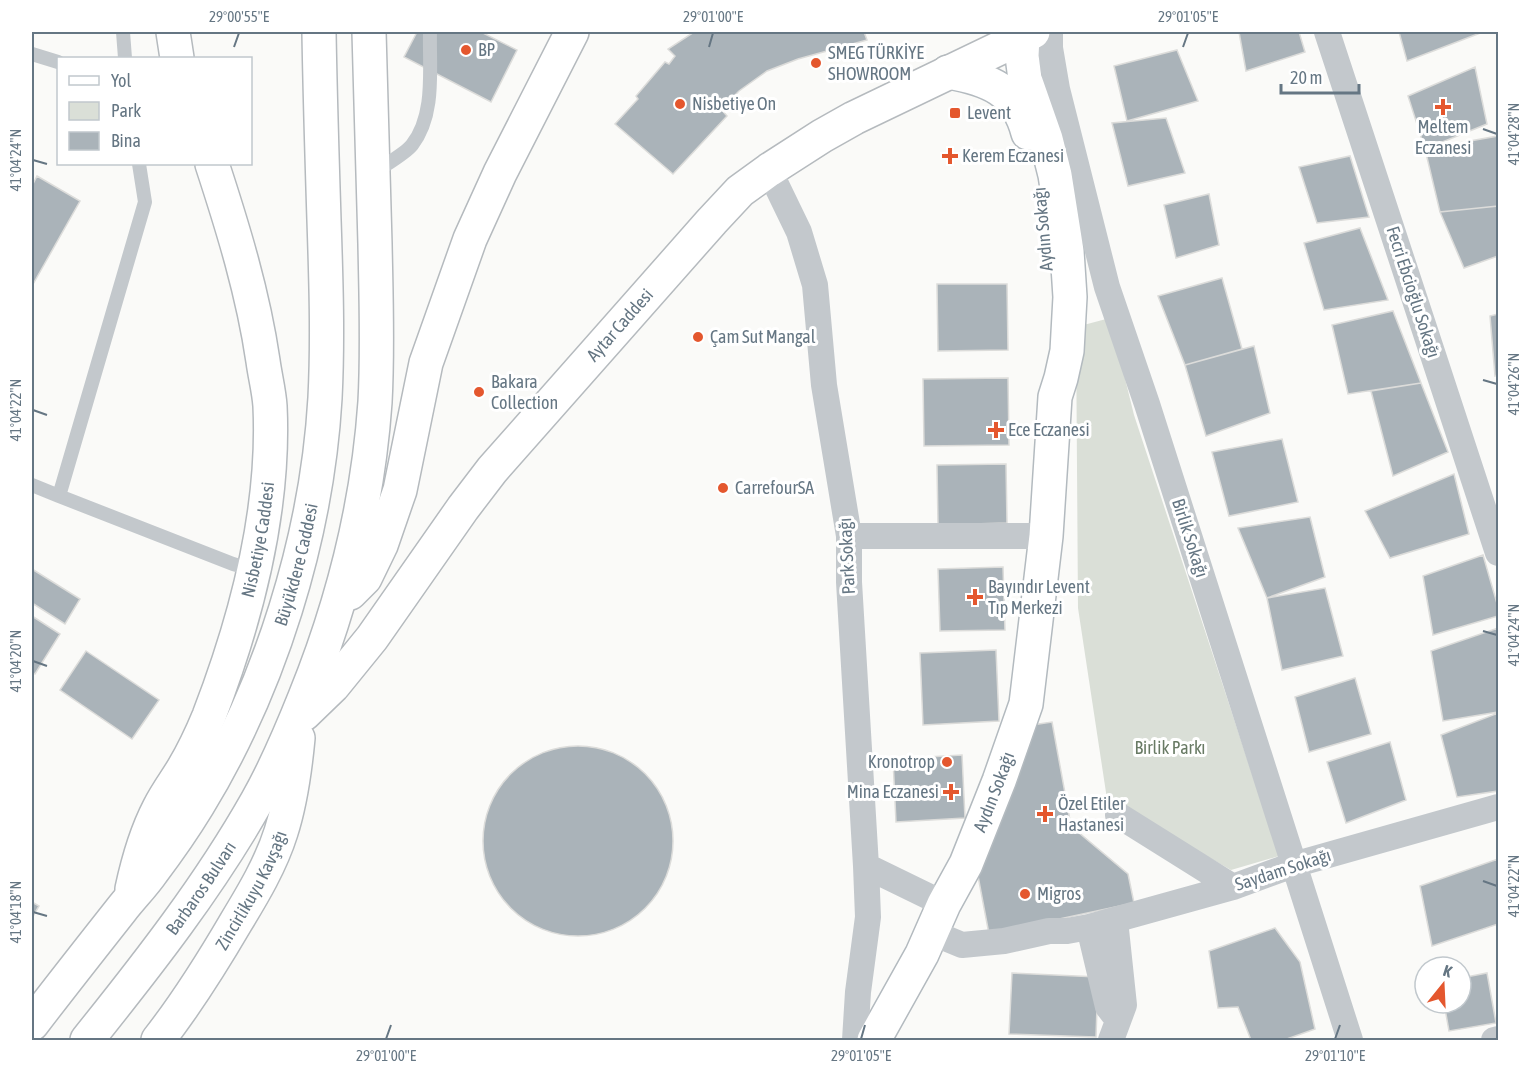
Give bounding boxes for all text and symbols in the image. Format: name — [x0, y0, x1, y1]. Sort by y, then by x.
text: 29°00'55"E — [209, 8, 270, 25]
text: 29°01'00"E — [683, 8, 744, 25]
text: 29°01'05"E — [1158, 8, 1219, 25]
place label: BP — [478, 39, 496, 60]
place label: SMEG TÜRKİYE SHOWROOM — [828, 42, 924, 84]
marker: BP — [459, 43, 473, 57]
marker: SMEG TÜRKİYE SHOWROOM — [809, 56, 823, 70]
legend — [57, 57, 252, 165]
scale bar — [1281, 57, 1359, 95]
text: 20 m — [1290, 67, 1322, 88]
text: Yol — [111, 70, 131, 91]
place label: Nisbetiye On — [692, 93, 776, 114]
marker: Nisbetiye On — [673, 97, 687, 111]
text: Park — [111, 100, 141, 121]
marker: Meltem Eczanesi — [1436, 100, 1450, 114]
place label: Levent — [967, 102, 1011, 123]
text: 41°04'28"N — [1505, 103, 1522, 165]
marker: Levent — [948, 106, 962, 120]
place label: Meltem Eczanesi — [1415, 116, 1471, 158]
text: 41°04'24"N — [7, 129, 24, 191]
text: Bina — [111, 130, 141, 151]
place label: Kerem Eczanesi — [962, 145, 1064, 166]
marker: Kerem Eczanesi — [943, 149, 957, 163]
street label: Aydın Sokağı — [1028, 186, 1057, 272]
street label: Fecri Ebcioğlu Sokağı — [1382, 224, 1445, 360]
street label: Aytar Caddesi — [582, 284, 657, 365]
place label: Çam Sut Mangal — [710, 326, 816, 347]
marker: Çam Sut Mangal — [691, 330, 705, 344]
text: 41°04'26"N — [1505, 353, 1522, 415]
place label: Bakara Collection — [491, 371, 558, 413]
text: 41°04'22"N — [7, 379, 24, 441]
marker: Bakara Collection — [472, 385, 486, 399]
place label: Ece Eczanesi — [1008, 419, 1090, 440]
marker: Ece Eczanesi — [989, 423, 1003, 437]
place label: CarrefourSA — [735, 477, 814, 498]
street label: Nisbetiye Caddesi — [237, 481, 278, 600]
marker: CarrefourSA — [716, 481, 730, 495]
street label: Birlik Sokağı — [1168, 496, 1213, 580]
street label: Büyükdere Caddesi — [270, 501, 322, 628]
street label: Park Sokağı — [834, 517, 859, 595]
place label: Bayındır Levent Tıp Merkezi — [988, 576, 1090, 618]
marker: Bayındır Levent Tıp Merkezi — [966, 588, 984, 606]
text: 41°04'24"N — [1505, 604, 1522, 666]
text: 41°04'20"N — [7, 630, 24, 692]
park label: Birlik Parkı — [1135, 737, 1205, 758]
street label: Aydın Sokağı — [969, 749, 1018, 835]
place label: Kronotrop — [868, 751, 935, 772]
marker: Kronotrop — [940, 755, 954, 769]
place label: Mina Eczanesi — [847, 781, 939, 802]
marker: Mina Eczanesi — [944, 785, 958, 799]
place label: Özel Etiler Hastanesi — [1058, 793, 1126, 835]
marker: Özel Etiler Hastanesi — [1036, 805, 1054, 823]
street label: Zincirlikuyu Kavşağı — [211, 828, 291, 954]
street label: Barbaros Bulvarı — [161, 837, 240, 939]
street label: Saydam Sokağı — [1232, 844, 1333, 895]
text: 41°04'22"N — [1505, 855, 1522, 917]
text: 41°04'18"N — [7, 881, 24, 943]
place label: Migros — [1037, 883, 1081, 904]
marker: Migros — [1018, 887, 1032, 901]
north arrow — [1413, 955, 1473, 1015]
text: K — [1441, 961, 1454, 981]
text: 29°01'00"E — [356, 1047, 417, 1064]
text: 29°01'05"E — [831, 1047, 892, 1064]
text: 29°01'10"E — [1305, 1047, 1366, 1064]

